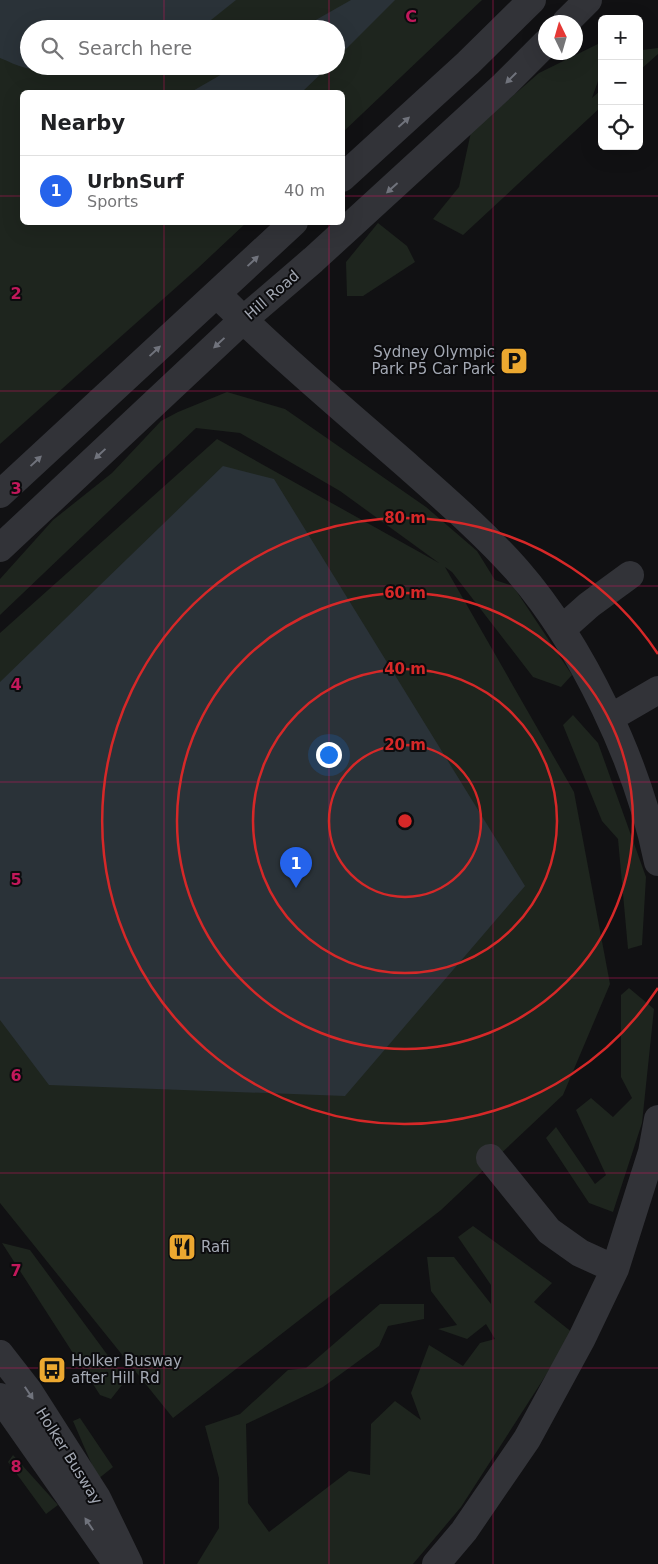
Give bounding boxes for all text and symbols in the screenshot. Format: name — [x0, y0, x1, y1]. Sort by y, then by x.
text: C — [405, 7, 417, 26]
north arrow — [538, 15, 583, 60]
map controls — [598, 15, 643, 150]
button: + — [598, 15, 643, 60]
search box — [20, 20, 345, 75]
icon: search — [38, 34, 66, 62]
text: Search here — [78, 37, 192, 59]
button: − — [598, 60, 643, 105]
one-way arrow — [505, 71, 517, 83]
button: locate — [598, 105, 643, 150]
text: Nearby — [40, 111, 125, 135]
one-way arrow — [398, 116, 411, 127]
text: UrbnSurf — [87, 170, 184, 192]
text: 1 — [50, 181, 62, 200]
text: 40 m — [284, 181, 325, 200]
one-way arrow — [386, 182, 398, 194]
text: Sports — [87, 192, 138, 211]
one-way arrow — [246, 255, 258, 267]
street label: Hill Road — [241, 266, 303, 324]
text: 2 — [10, 284, 22, 303]
one-way arrow — [213, 337, 225, 349]
place label: Sydney Olympic Park P5 Car Park — [371, 343, 495, 378]
one-way arrow — [149, 345, 161, 357]
parking icon: Sydney Olympic Park P5 Car Park — [499, 346, 529, 376]
one-way arrow — [95, 448, 107, 460]
one-way arrow — [29, 455, 41, 467]
text: 3 — [10, 479, 22, 498]
text: 80 m — [384, 509, 426, 527]
text: 60 m — [384, 584, 426, 602]
text: 40 m — [384, 660, 426, 678]
text: 4 — [10, 675, 22, 694]
text: 20 m — [384, 736, 426, 754]
your location — [316, 742, 342, 768]
centre of rings — [396, 812, 414, 830]
pin: 1 — [280, 847, 312, 888]
text: 5 — [10, 870, 22, 889]
text: 6 — [10, 1066, 22, 1085]
restaurant icon: Rafi — [167, 1232, 197, 1262]
place label: Rafi — [201, 1238, 230, 1256]
text: 7 — [10, 1261, 22, 1280]
place label: Holker Busway after Hill Rd — [71, 1352, 182, 1387]
bus stop icon: Holker Busway after Hill Rd — [37, 1355, 67, 1385]
one-way arrow — [24, 1386, 34, 1400]
street label: Holker Busway — [32, 1404, 106, 1508]
text: 8 — [10, 1457, 22, 1476]
one-way arrow — [84, 1518, 94, 1531]

